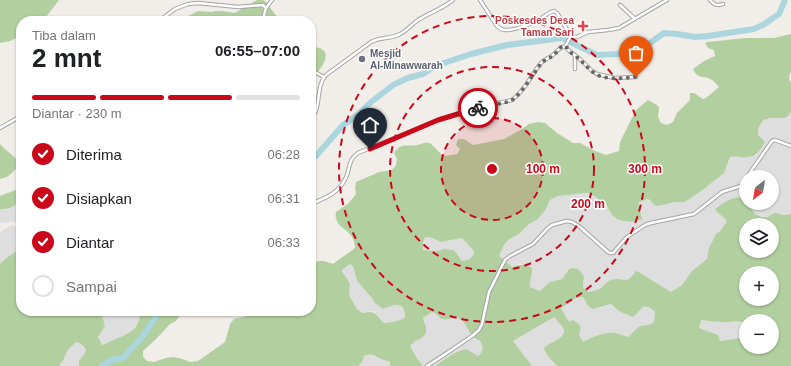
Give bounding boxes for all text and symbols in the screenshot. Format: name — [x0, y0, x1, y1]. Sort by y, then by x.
place label: Poskesdes Desa Taman Sari — [495, 15, 574, 38]
marker: Poskesdes Desa Taman Sari — [577, 20, 589, 32]
text: Tiba dalam — [32, 28, 96, 43]
pin — [619, 36, 653, 77]
text: 06:55–07:00 — [215, 42, 300, 59]
icon: bag — [625, 42, 647, 64]
text: 2 mnt — [32, 43, 101, 73]
place label: Mesjid Al-Minawwarah — [370, 48, 443, 71]
marker: Mesjid Al-Minawwarah — [357, 54, 367, 64]
courier — [458, 88, 498, 128]
icon: bike — [467, 97, 489, 119]
text: Diantar · 230 m — [32, 106, 122, 121]
pin — [353, 108, 387, 149]
icon: home — [359, 114, 381, 136]
icon: check — [32, 143, 54, 165]
text: Diterima — [66, 146, 122, 163]
text: 06:28 — [267, 147, 300, 162]
centre of rings — [485, 162, 499, 176]
text: 100 m — [526, 162, 560, 176]
text: 300 m — [628, 162, 662, 176]
north arrow — [739, 170, 779, 210]
map controls — [739, 170, 779, 354]
icon: check — [32, 187, 54, 209]
text: Disiapkan — [66, 190, 132, 207]
text: 06:31 — [267, 191, 300, 206]
text: 200 m — [571, 197, 605, 211]
button: layers — [739, 218, 779, 258]
icon: check — [32, 231, 54, 253]
text: Diantar — [66, 234, 114, 251]
text: 06:33 — [267, 235, 300, 250]
button: + — [739, 266, 779, 306]
text: Sampai — [66, 278, 117, 295]
button: − — [739, 314, 779, 354]

